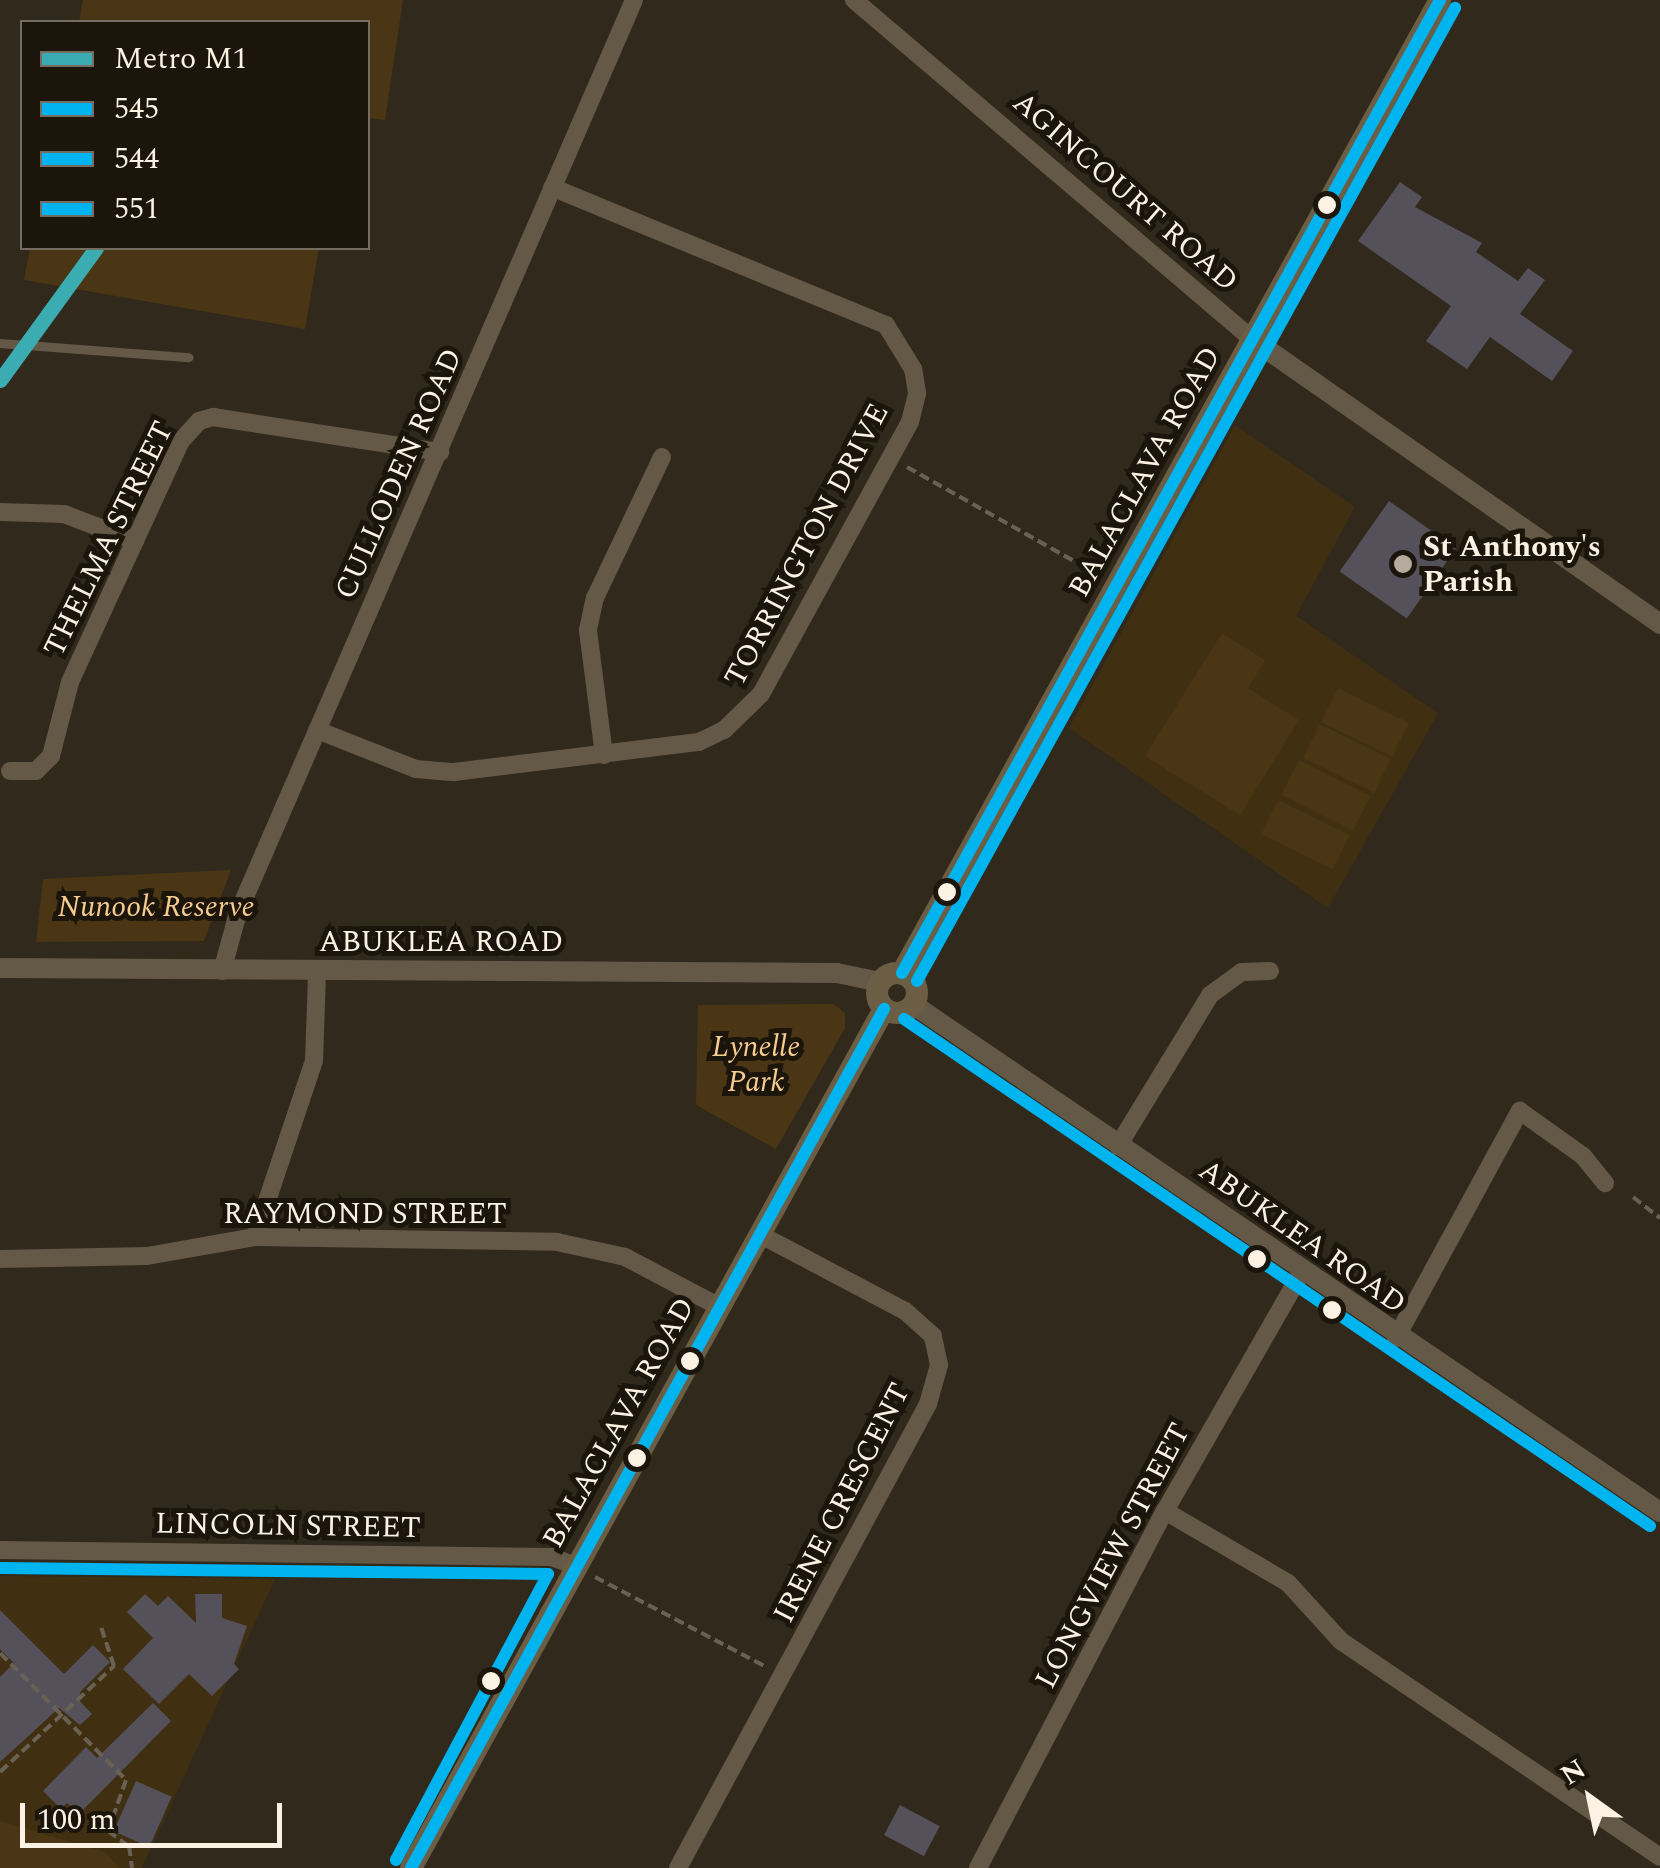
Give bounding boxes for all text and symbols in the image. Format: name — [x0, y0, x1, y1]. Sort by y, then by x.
legend — [20, 20, 370, 250]
text: Metro M1 — [114, 36, 248, 82]
street label: AGINCOURT ROAD — [1005, 84, 1245, 300]
text: 545 — [114, 86, 159, 132]
text: 544 — [114, 136, 159, 182]
text: 551 — [114, 186, 159, 232]
unlabelled marker — [1317, 195, 1337, 215]
street label: BALACLAVA ROAD — [1061, 341, 1229, 603]
street label: CULLODEN ROAD — [328, 343, 470, 605]
street label: TORRINGTON DRIVE — [717, 397, 897, 693]
street label: THELMA STREET — [36, 416, 182, 662]
place label: St Anthony's Parish — [1423, 529, 1601, 600]
marker: St Anthony's Parish — [1392, 553, 1414, 575]
unlabelled marker — [937, 882, 957, 902]
park label: Nunook Reserve — [57, 889, 255, 925]
street label: ABUKLEA ROAD — [319, 924, 563, 960]
park label: Lynelle Park — [712, 1029, 800, 1100]
street label: ABUKLEA ROAD — [1191, 1152, 1413, 1322]
street label: RAYMOND STREET — [223, 1196, 507, 1232]
unlabelled marker — [1247, 1249, 1267, 1269]
street label: BALACLAVA ROAD — [535, 1292, 703, 1554]
unlabelled marker — [1322, 1300, 1342, 1320]
unlabelled marker — [680, 1351, 700, 1371]
street label: IRENE CRESCENT — [766, 1377, 918, 1629]
street label: LONGVIEW STREET — [1028, 1417, 1198, 1695]
unlabelled marker — [627, 1448, 647, 1468]
street label: LINCOLN STREET — [155, 1506, 421, 1546]
unlabelled marker — [481, 1671, 501, 1691]
north arrow — [1540, 1748, 1640, 1848]
text: N — [1552, 1748, 1595, 1797]
scale bar — [25, 1783, 288, 1845]
text: 100 m — [37, 1797, 115, 1843]

